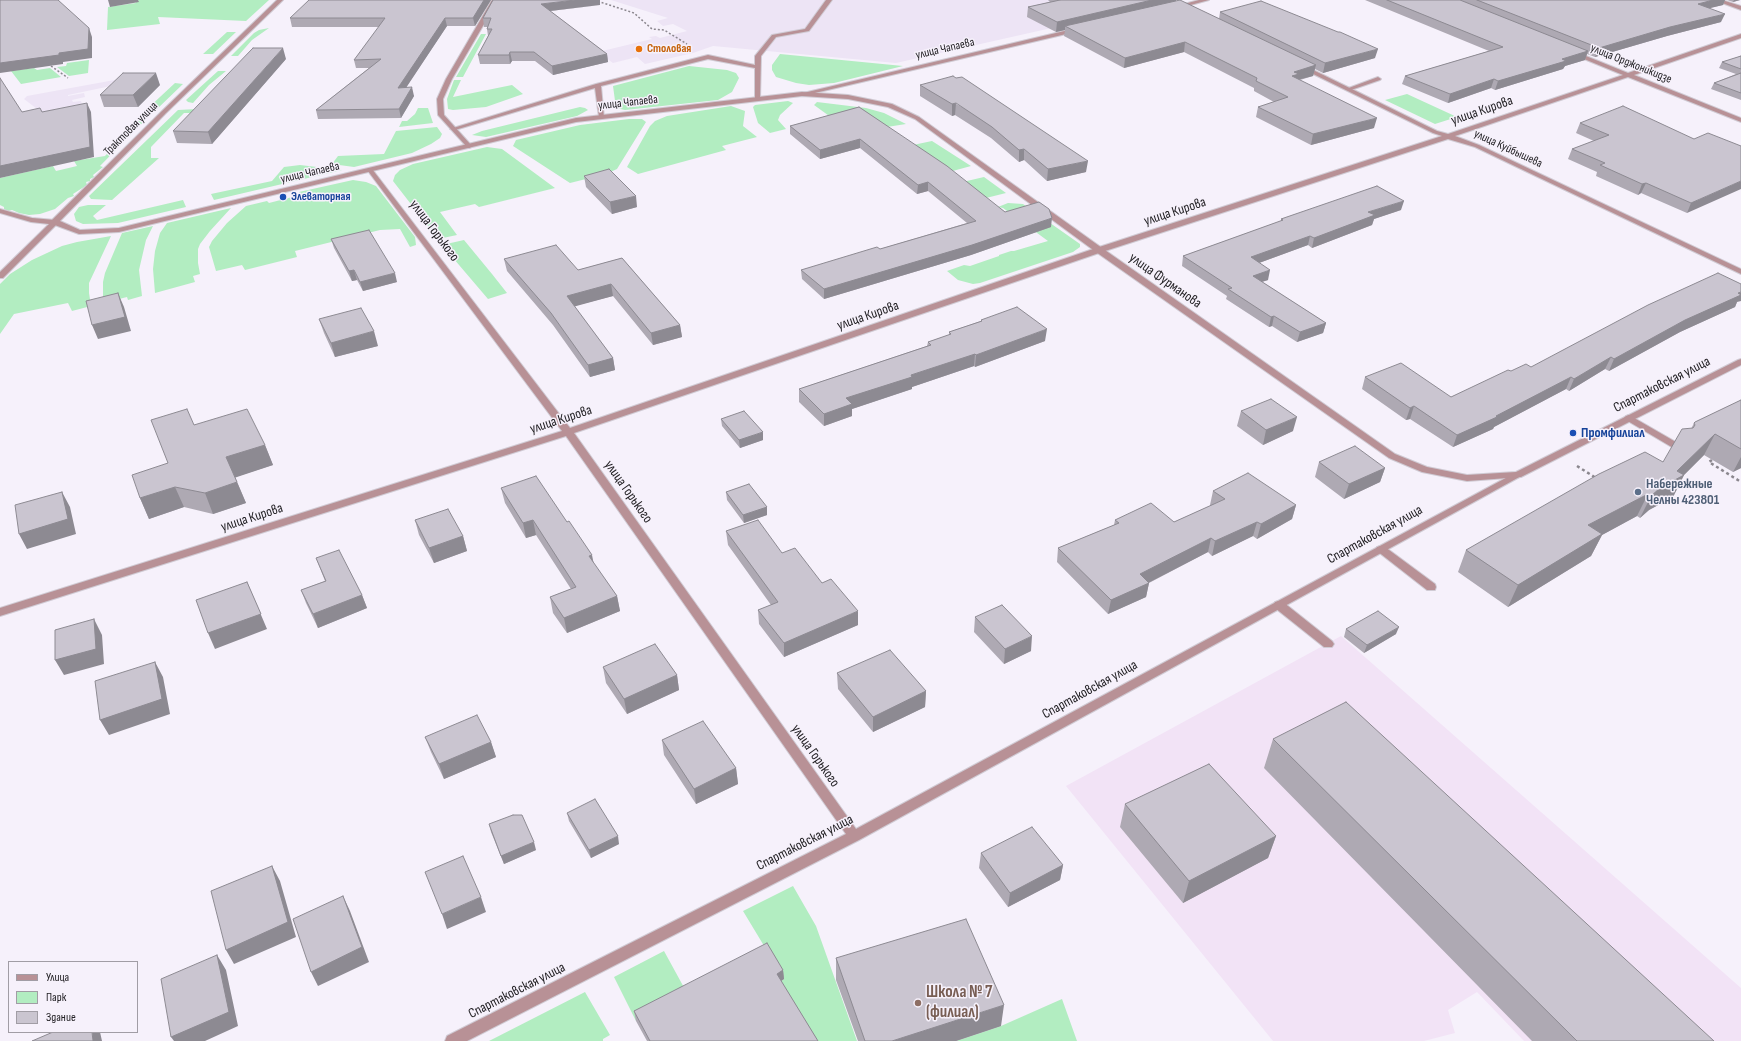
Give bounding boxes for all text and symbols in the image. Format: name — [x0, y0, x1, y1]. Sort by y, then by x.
street label: улица Чапаева — [914, 35, 976, 63]
street label: улица Орджоникидзе — [1588, 41, 1674, 87]
place label: Столовая — [647, 42, 691, 56]
marker: Столовая — [634, 44, 644, 54]
street label: улица Чапаева — [597, 93, 659, 113]
street label: улица Кирова — [1449, 93, 1515, 129]
street label: Трактовая улица — [101, 99, 161, 159]
street label: улица Куйбышева — [1471, 127, 1545, 171]
street label: улица Чапаева — [279, 159, 341, 187]
place label: Элеваторная — [291, 190, 350, 204]
marker: Элеваторная — [278, 192, 288, 202]
street label: улица Кирова — [1142, 194, 1208, 230]
street label: улица Горького — [405, 197, 463, 265]
street label: улица Фурманова — [1125, 250, 1205, 312]
street label: улица Кирова — [835, 298, 901, 334]
street label: Спартаковская улица — [1611, 353, 1713, 417]
street label: улица Кирова — [528, 402, 594, 438]
place label: Промфилиал — [1581, 425, 1645, 441]
marker: Промфилиал — [1568, 428, 1578, 438]
street label: улица Горького — [600, 457, 656, 527]
place label: Набережные Челны 423801 — [1646, 476, 1719, 508]
marker: Набережные Челны 423801 — [1633, 487, 1643, 497]
street label: улица Кирова — [219, 500, 285, 536]
street label: Спартаковская улица — [1324, 502, 1426, 568]
street label: Спартаковская улица — [1039, 657, 1141, 723]
street label: улица Горького — [787, 721, 843, 791]
street label: Спартаковская улица — [754, 811, 856, 875]
street label: Спартаковская улица — [466, 959, 568, 1023]
legend — [8, 961, 138, 1033]
text: Улица — [46, 970, 69, 985]
place label: Школа № 7 (филиал) — [926, 983, 993, 1023]
text: Парк — [46, 990, 66, 1005]
marker: Школа № 7 (филиал) — [913, 998, 923, 1008]
text: Здание — [46, 1010, 76, 1025]

